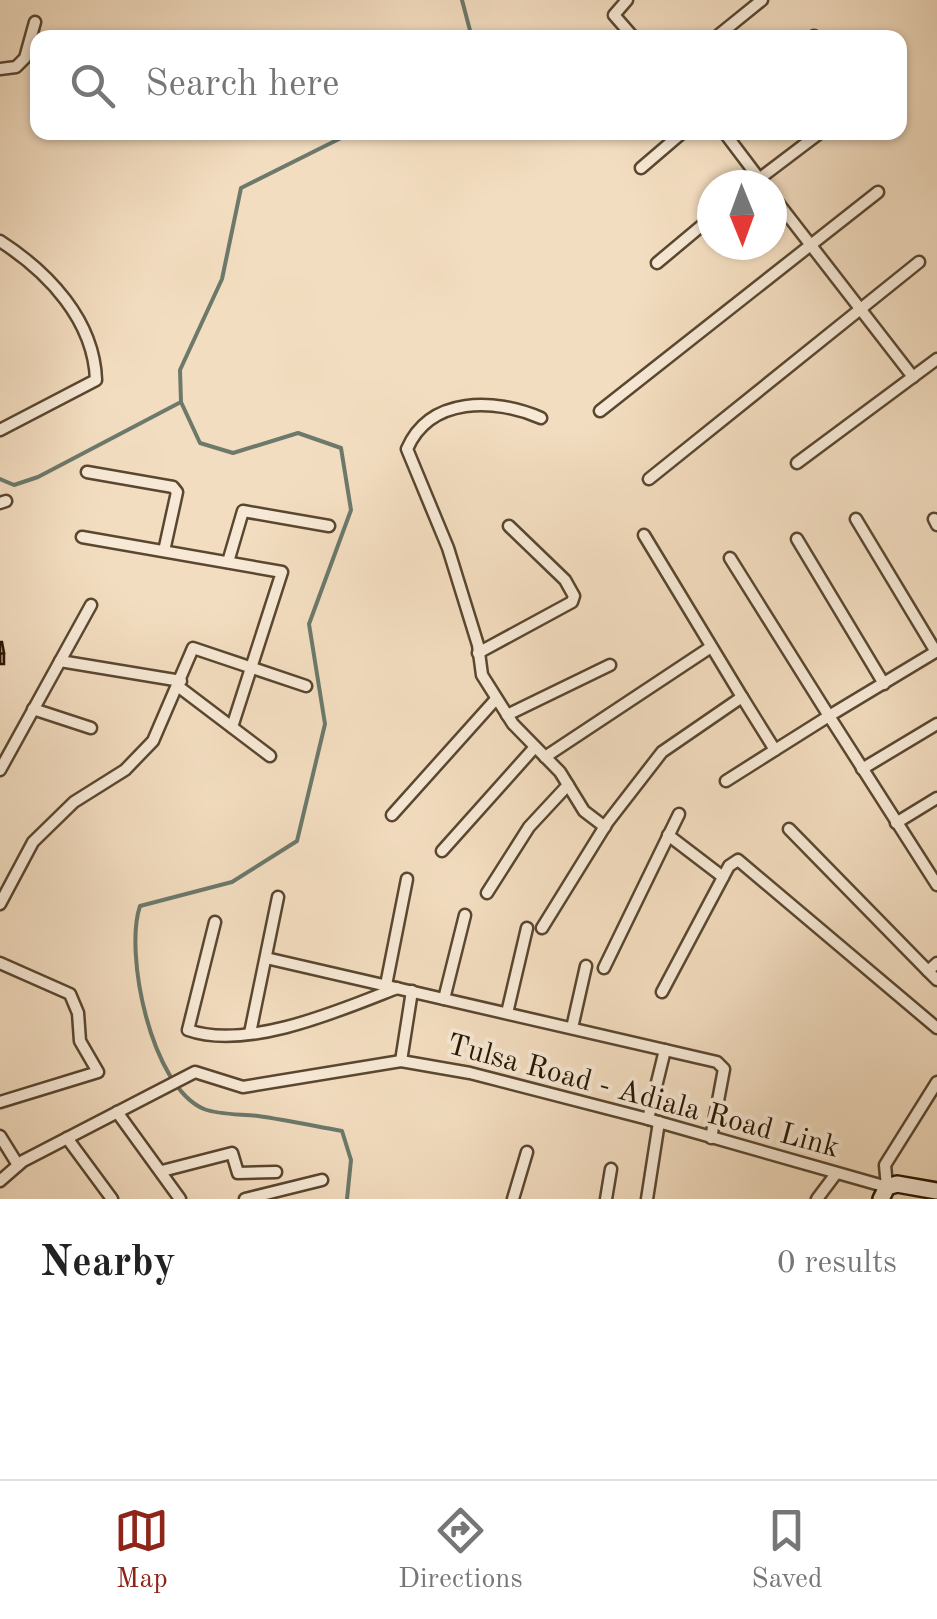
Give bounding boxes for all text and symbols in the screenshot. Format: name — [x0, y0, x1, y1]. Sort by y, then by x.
search box — [30, 30, 907, 140]
icon: search — [65, 58, 120, 113]
text: Search here — [145, 66, 340, 104]
north arrow — [697, 170, 787, 260]
street label: Tulsa Road - Adiala Road Link — [444, 1030, 842, 1164]
text: Nearby — [40, 1243, 176, 1285]
text: 0 results — [777, 1248, 897, 1280]
tab: Map — [114, 1503, 169, 1598]
tab: Directions — [398, 1503, 523, 1598]
tab: Saved — [751, 1503, 823, 1598]

